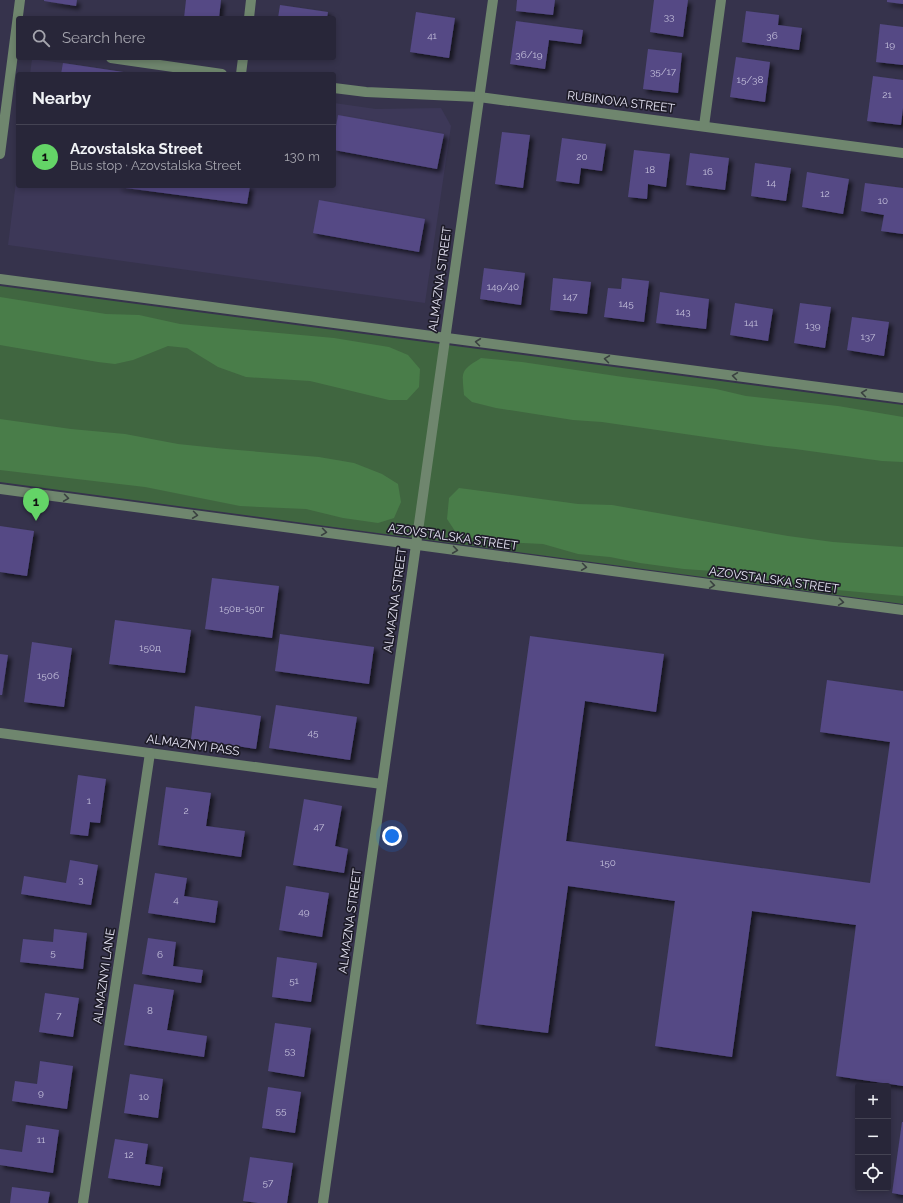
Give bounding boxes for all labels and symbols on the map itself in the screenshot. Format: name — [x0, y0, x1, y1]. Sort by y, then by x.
house number: 33 — [664, 11, 674, 22]
house number: 41 — [427, 30, 438, 41]
house number: 36 — [766, 30, 778, 41]
house number: 19 — [885, 39, 895, 50]
house number: 36/19 — [515, 49, 543, 60]
house number: 35/17 — [650, 66, 677, 77]
house number: 15/38 — [737, 74, 763, 85]
street label: RUBINOVA STREET — [566, 88, 676, 116]
house number: 21 — [882, 89, 892, 100]
house number: 20 — [576, 151, 588, 162]
house number: 18 — [645, 164, 655, 175]
house number: 16 — [703, 166, 713, 177]
house number: 14 — [766, 177, 776, 188]
house number: 12 — [820, 188, 830, 199]
house number: 10 — [878, 195, 888, 206]
street label: ALMAZNA STREET — [426, 225, 454, 332]
house number: 149/40 — [487, 281, 519, 292]
house number: 147 — [562, 291, 578, 302]
house number: 145 — [618, 298, 634, 309]
house number: 143 — [675, 306, 691, 317]
house number: 141 — [744, 317, 759, 328]
house number: 139 — [805, 320, 821, 331]
house number: 137 — [861, 331, 876, 342]
one-way arrow — [475, 338, 481, 347]
one-way arrow — [604, 355, 610, 364]
one-way arrow — [732, 372, 739, 381]
one-way arrow — [861, 389, 867, 398]
pin: 1 — [23, 488, 49, 521]
one-way arrow — [63, 493, 69, 502]
one-way arrow — [192, 510, 198, 519]
street label: AZOVSTALSKA STREET — [387, 521, 520, 553]
one-way arrow — [321, 527, 327, 536]
one-way arrow — [452, 545, 458, 554]
street label: ALMAZNA STREET — [381, 546, 409, 653]
one-way arrow — [581, 562, 587, 571]
street label: AZOVSTALSKA STREET — [708, 564, 841, 596]
one-way arrow — [709, 580, 715, 589]
one-way arrow — [838, 597, 844, 606]
house number: 150в-150г — [219, 603, 265, 614]
house number: 150д — [139, 642, 161, 653]
house number: 150б — [37, 670, 59, 681]
house number: 45 — [308, 727, 319, 738]
street label: ALMAZNYI PASS — [146, 732, 240, 758]
house number: 1 — [87, 795, 92, 806]
house number: 2 — [183, 805, 189, 816]
house number: 47 — [314, 821, 325, 832]
your location — [382, 826, 402, 846]
house number: 150 — [600, 857, 616, 868]
street label: ALMAZNA STREET — [336, 867, 364, 974]
house number: 3 — [78, 874, 84, 885]
house number: 4 — [173, 894, 179, 905]
house number: 49 — [298, 906, 310, 917]
street label: ALMAZNYI LANE — [90, 927, 118, 1025]
house number: 5 — [50, 947, 56, 958]
house number: 6 — [157, 949, 163, 960]
house number: 51 — [289, 975, 300, 986]
house number: 8 — [147, 1005, 153, 1016]
house number: 7 — [56, 1010, 62, 1021]
house number: 53 — [285, 1045, 295, 1056]
house number: 9 — [38, 1087, 44, 1098]
house number: 10 — [139, 1091, 149, 1102]
house number: 55 — [276, 1105, 287, 1116]
house number: 11 — [37, 1134, 46, 1145]
house number: 12 — [124, 1149, 134, 1160]
house number: 57 — [263, 1177, 274, 1188]

